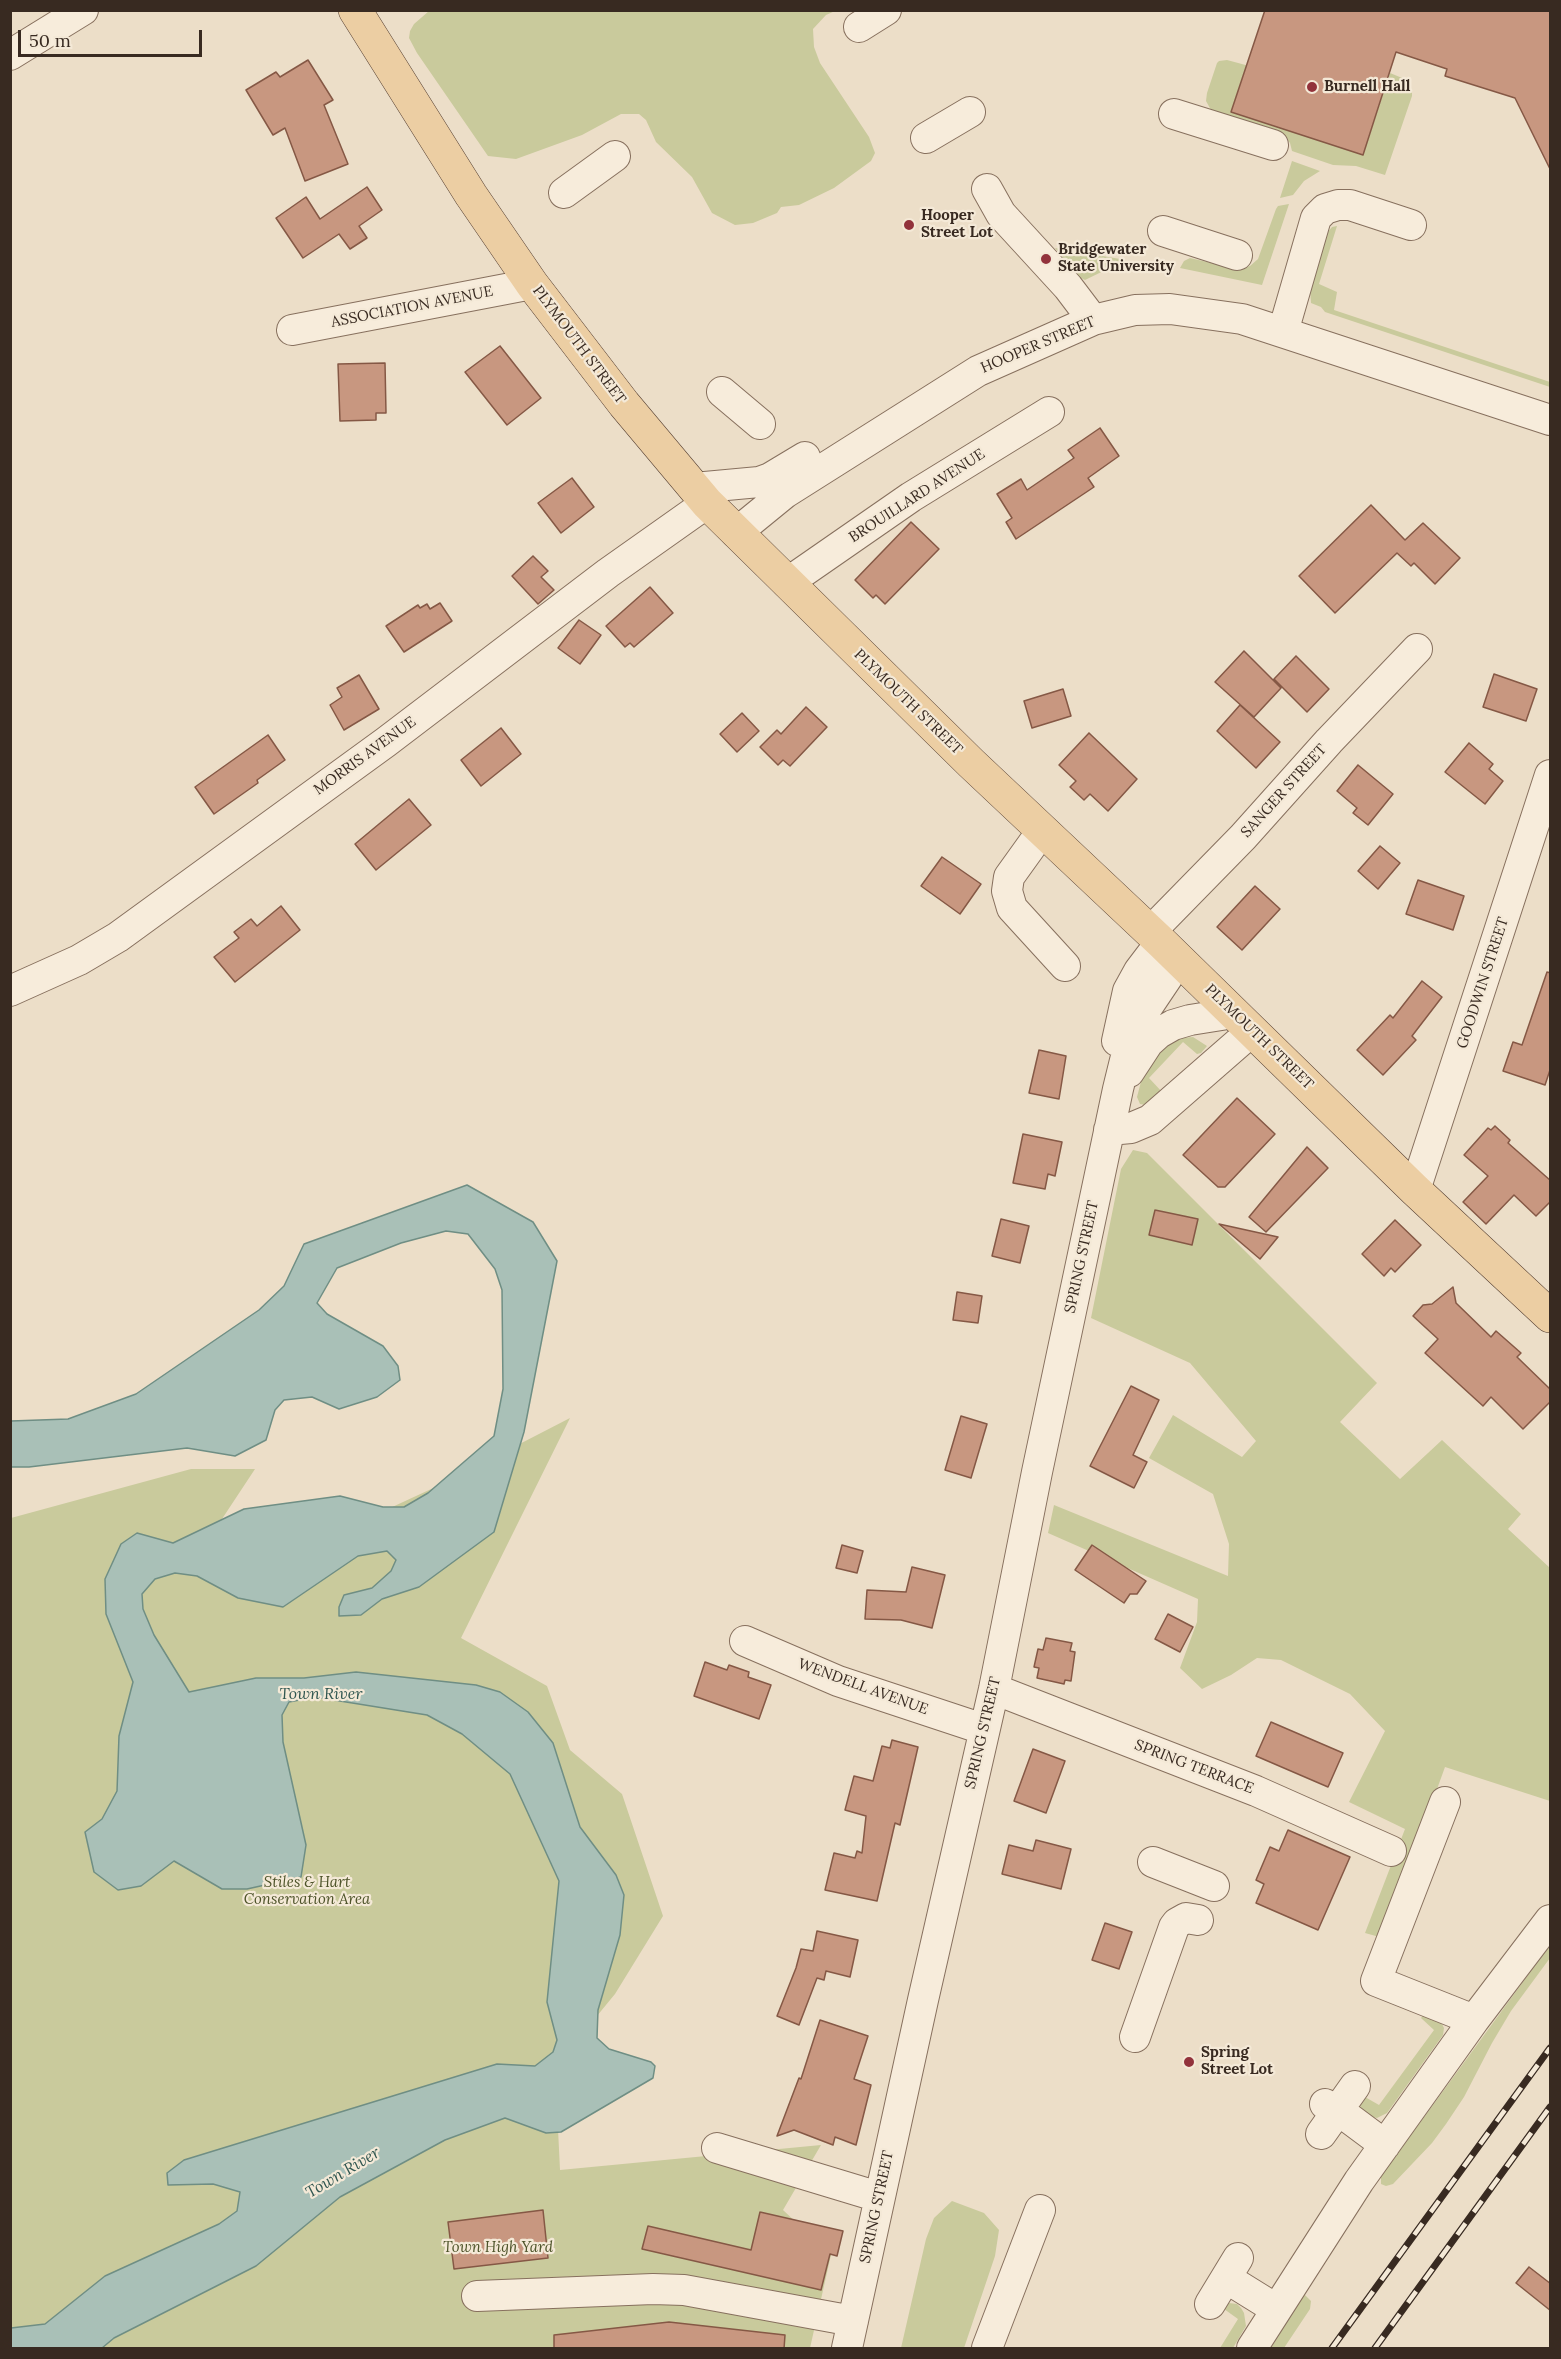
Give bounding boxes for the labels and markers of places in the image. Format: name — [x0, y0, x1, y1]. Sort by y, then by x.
place label: Burnell Hall — [1324, 78, 1410, 96]
marker: Burnell Hall — [1305, 80, 1319, 94]
place label: Hooper Street Lot — [921, 207, 993, 242]
marker: Hooper Street Lot — [902, 218, 916, 232]
place label: Bridgewater State University — [1058, 241, 1174, 276]
marker: Bridgewater State University — [1039, 252, 1053, 266]
place label: Spring Street Lot — [1201, 2044, 1273, 2079]
marker: Spring Street Lot — [1182, 2055, 1196, 2069]

